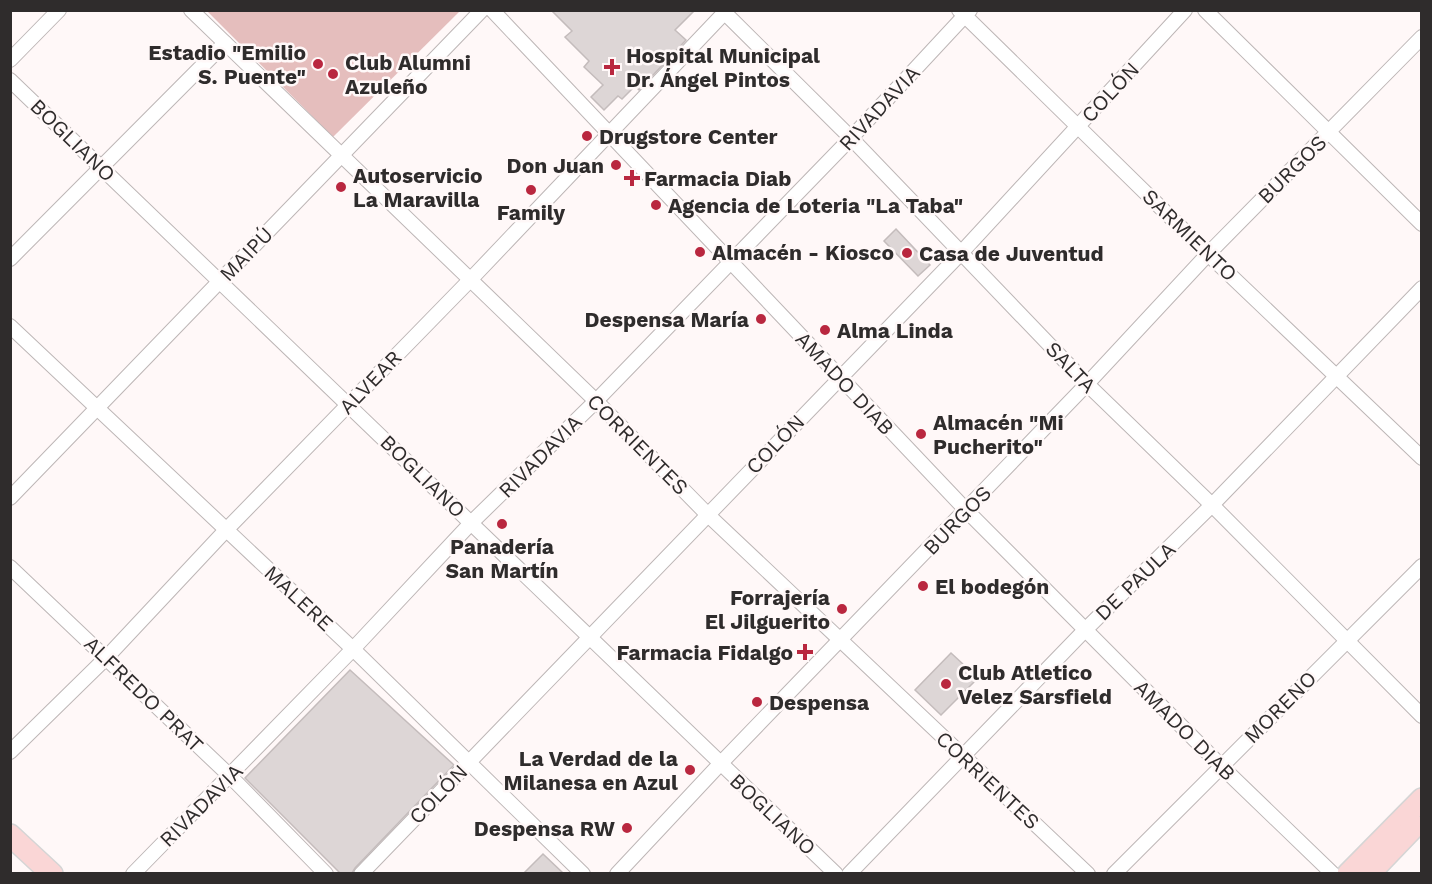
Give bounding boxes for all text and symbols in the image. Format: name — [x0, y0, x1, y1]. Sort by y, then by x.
place label: Estadio "Emilio S. Puente" — [148, 40, 306, 89]
place label: Hospital Municipal Dr. Ángel Pintos — [626, 43, 820, 92]
place label: Club Alumni Azuleño — [345, 50, 471, 99]
marker: Estadio "Emilio S. Puente" — [311, 57, 325, 71]
street label: COLÓN — [1076, 57, 1144, 127]
marker: Hospital Municipal Dr. Ángel Pintos — [603, 58, 621, 76]
street label: RIVADAVIA — [833, 60, 925, 156]
marker: Club Alumni Azuleño — [326, 67, 340, 81]
street label: BOGLIANO — [25, 93, 121, 187]
place label: Drugstore Center — [599, 124, 778, 149]
marker: Drugstore Center — [580, 129, 594, 143]
street label: BURGOS — [1252, 129, 1332, 209]
place label: Don Juan — [507, 153, 604, 178]
marker: Don Juan — [609, 158, 623, 172]
place label: Autoservicio La Maravilla — [353, 163, 483, 212]
place label: Farmacia Diab — [644, 166, 791, 191]
marker: Farmacia Diab — [625, 171, 639, 185]
marker: Autoservicio La Maravilla — [334, 180, 348, 194]
marker: Family — [524, 183, 538, 197]
street label: SARMIENTO — [1137, 184, 1243, 286]
place label: Agencia de Loteria "La Taba" — [668, 193, 963, 218]
marker: Agencia de Loteria "La Taba" — [649, 198, 663, 212]
place label: Family — [497, 200, 565, 225]
street label: MAIPÚ — [214, 222, 278, 286]
place label: Almacén - Kiosco — [712, 240, 894, 265]
place label: Casa de Juventud — [919, 241, 1104, 266]
marker: Almacén - Kiosco — [693, 245, 707, 259]
marker: Casa de Juventud — [900, 246, 914, 260]
place label: Despensa María — [585, 307, 750, 332]
marker: Despensa María — [754, 312, 768, 326]
place label: Alma Linda — [837, 318, 954, 343]
marker: Alma Linda — [818, 323, 832, 337]
street label: AMADO DIAB — [791, 326, 899, 440]
street label: SALTA — [1041, 336, 1101, 398]
street label: ALVEAR — [334, 345, 406, 419]
street label: CORRIENTES — [582, 388, 694, 500]
street label: RIVADAVIA — [493, 409, 587, 503]
street label: COLÓN — [741, 409, 809, 479]
place label: Almacén "Mi Pucherito" — [933, 410, 1064, 459]
marker: Almacén "Mi Pucherito" — [914, 427, 928, 441]
street label: BOGLIANO — [375, 429, 471, 523]
street label: BURGOS — [918, 480, 996, 560]
marker: Panadería San Martín — [495, 517, 509, 531]
place label: Panadería San Martín — [446, 534, 558, 583]
street label: DE PAULA — [1090, 536, 1181, 625]
street label: MALERE — [259, 560, 339, 636]
place label: El bodegón — [935, 574, 1049, 599]
marker: El bodegón — [916, 579, 930, 593]
place label: Forrajería El Jilguerito — [705, 585, 831, 634]
marker: Forrajería El Jilguerito — [835, 602, 849, 616]
street label: ALFREDO PRAT — [79, 631, 209, 757]
place label: Farmacia Fidalgo — [617, 640, 793, 665]
marker: Farmacia Fidalgo — [798, 645, 812, 659]
place label: Club Atletico Velez Sarsfield — [958, 660, 1112, 709]
street label: MORENO — [1239, 666, 1321, 748]
street label: AMADO DIAB — [1129, 674, 1241, 786]
marker: Club Atletico Velez Sarsfield — [939, 677, 953, 691]
place label: Despensa — [769, 690, 870, 715]
marker: Despensa — [750, 695, 764, 709]
street label: CORRIENTES — [931, 726, 1045, 834]
place label: La Verdad de la Milanesa en Azul — [504, 746, 679, 795]
street label: RIVADAVIA — [154, 758, 248, 852]
street label: COLÓN — [404, 759, 472, 829]
marker: La Verdad de la Milanesa en Azul — [683, 763, 697, 777]
street label: BOGLIANO — [725, 768, 821, 860]
place label: Despensa RW — [474, 816, 615, 841]
marker: Despensa RW — [620, 821, 634, 835]

